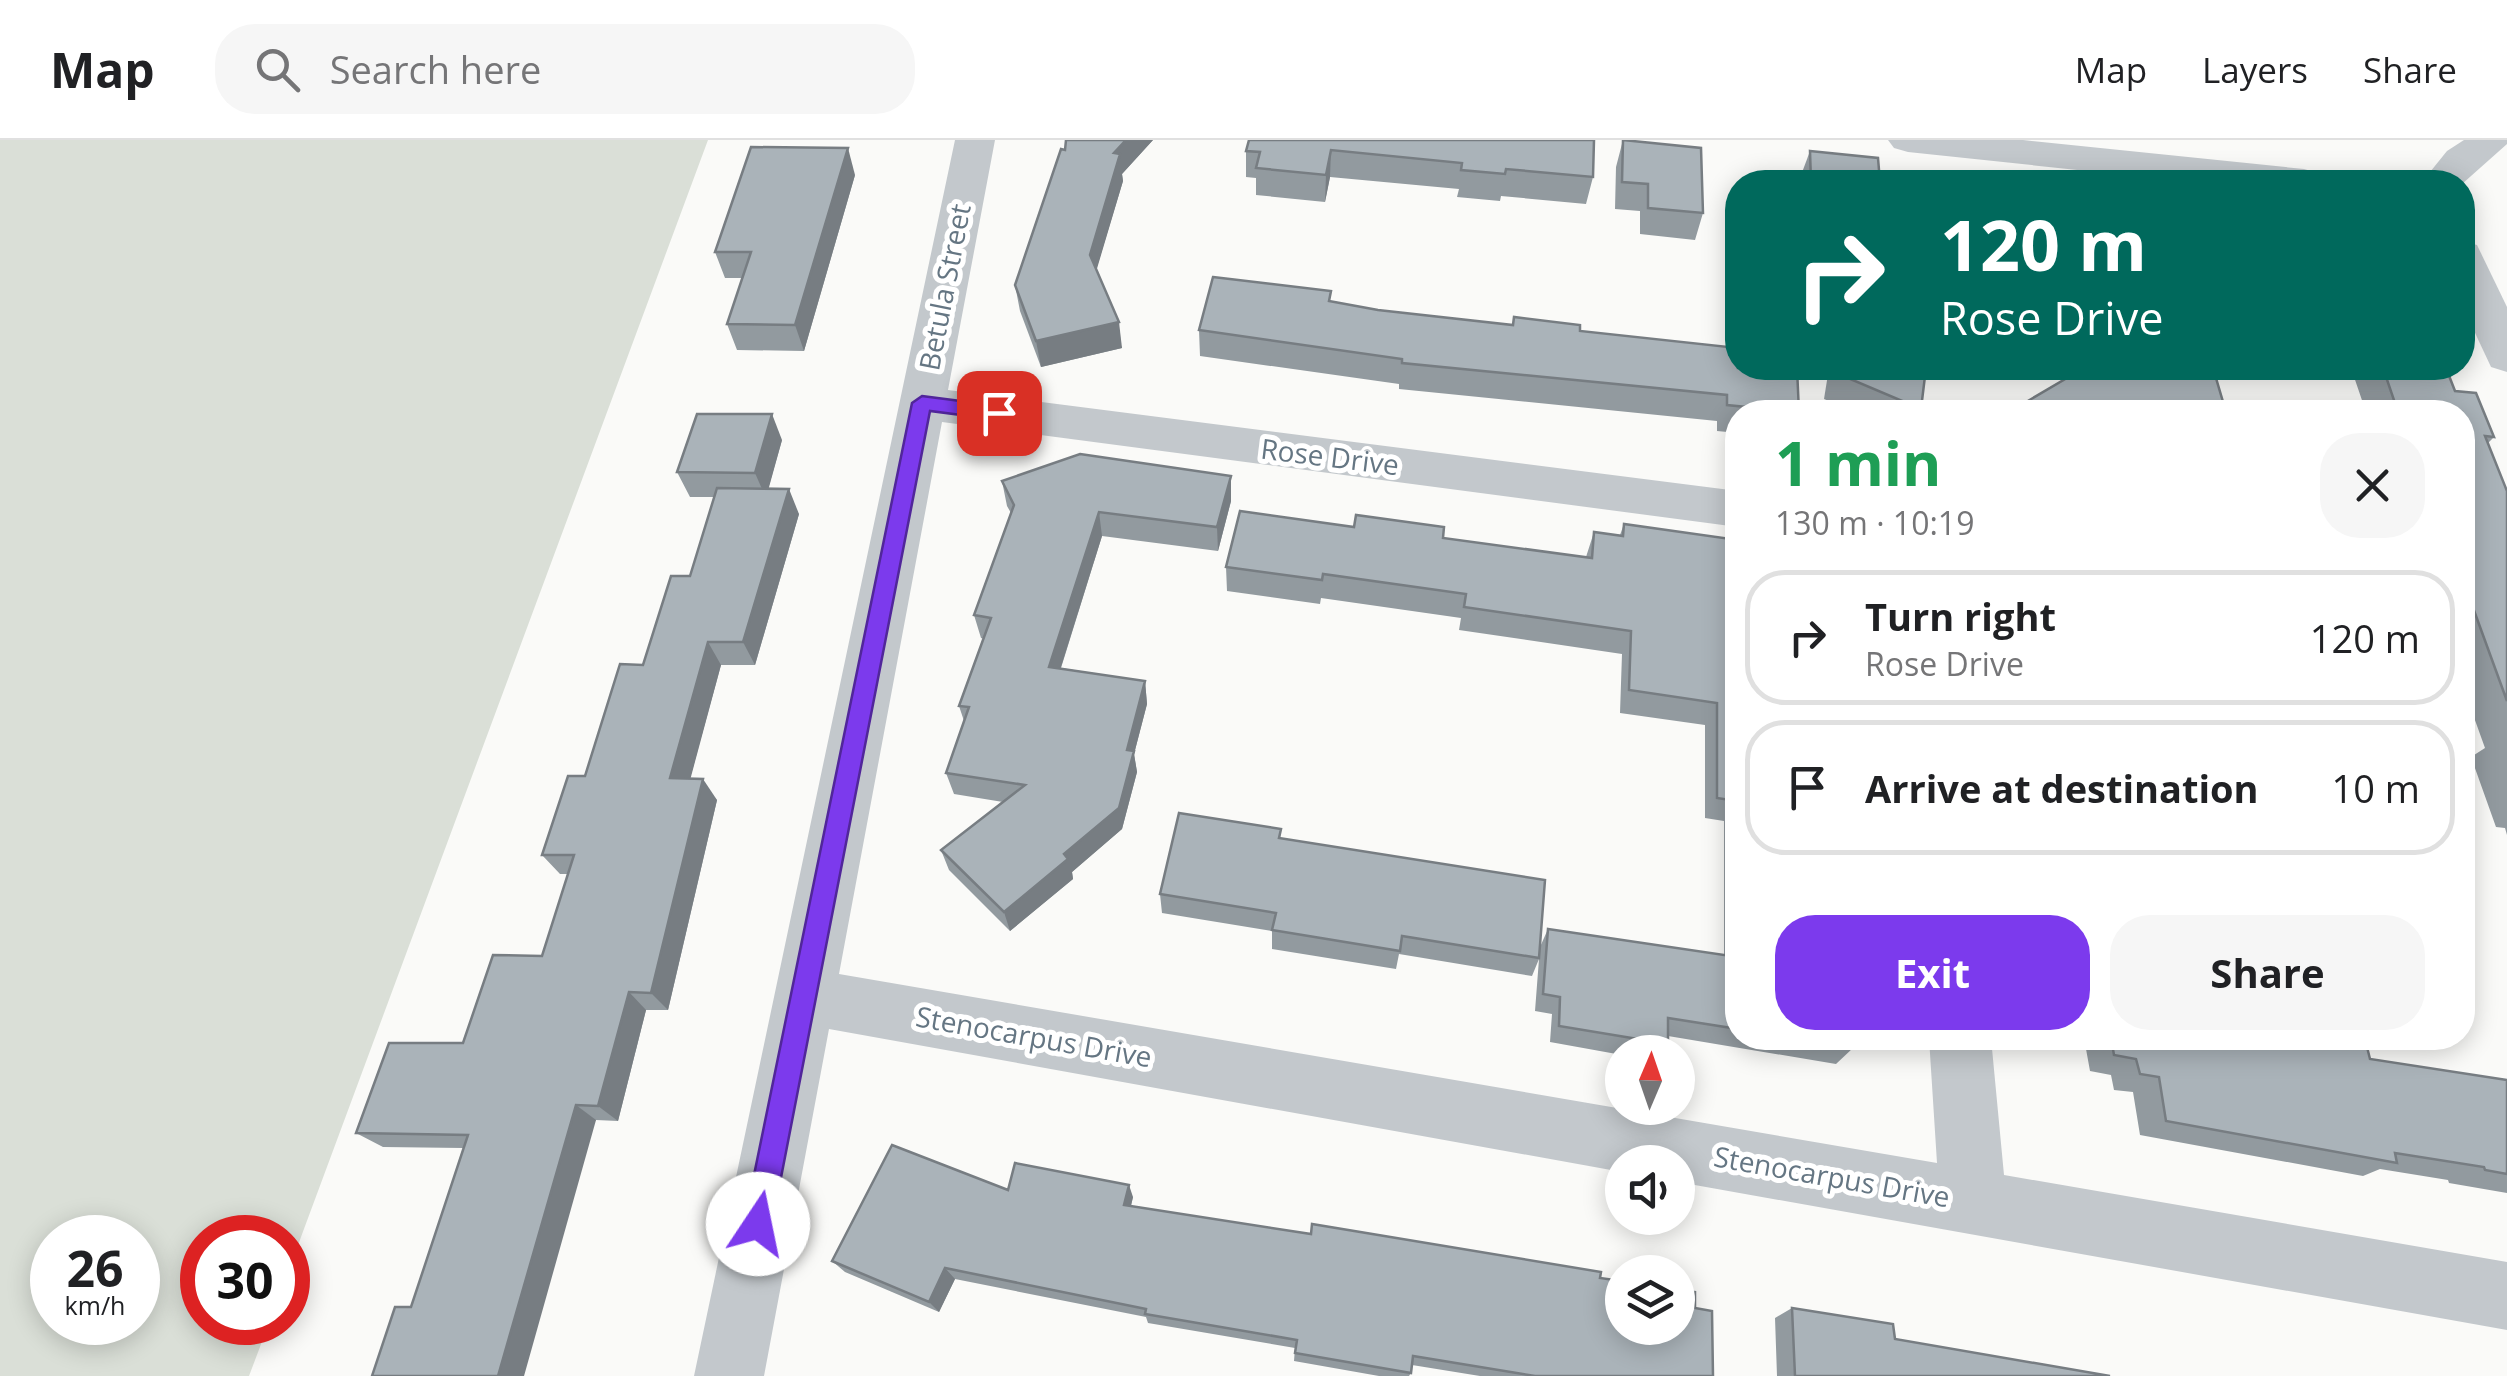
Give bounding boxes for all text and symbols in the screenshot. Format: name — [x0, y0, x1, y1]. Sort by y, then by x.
search box — [215, 24, 915, 114]
text: Map — [50, 37, 155, 102]
icon: search — [250, 42, 305, 97]
text: Search here — [330, 43, 541, 95]
text: Map — [2075, 46, 2147, 93]
text: Layers — [2202, 46, 2308, 93]
text: Share — [2363, 46, 2457, 93]
text: 120 m — [1940, 196, 2147, 292]
street label: Betula Street — [909, 200, 979, 374]
icon: right — [1775, 210, 1905, 340]
text: Rose Drive — [1940, 287, 2163, 348]
pin — [957, 371, 1042, 456]
icon: arrive — [972, 386, 1027, 441]
text: 1 min — [1775, 422, 1942, 504]
street label: Rose Drive — [1259, 429, 1401, 483]
button: close — [2320, 433, 2425, 538]
text: 130 m · 10:19 — [1775, 501, 1974, 544]
text: Turn right — [1865, 590, 2056, 642]
icon: right — [1780, 610, 1835, 665]
text: 120 m — [2310, 612, 2420, 664]
text: Rose Drive — [1865, 642, 2024, 685]
icon: arrive — [1780, 760, 1835, 815]
text: Arrive at destination — [1865, 762, 2259, 814]
text: 10 m — [2331, 762, 2420, 814]
button: Exit — [1775, 915, 2090, 1030]
button: Share — [2110, 915, 2425, 1030]
street label: Stenocarpus Drive — [913, 997, 1155, 1075]
north arrow — [1605, 1035, 1695, 1125]
map controls — [1605, 1035, 1695, 1345]
street label: Stenocarpus Drive — [1711, 1137, 1953, 1215]
button: sound — [1605, 1145, 1695, 1235]
position arrow — [706, 1172, 810, 1276]
speed limit sign: 30 — [180, 1215, 310, 1345]
text: 26 — [66, 1234, 124, 1302]
button: layers — [1605, 1255, 1695, 1345]
text: km/h — [65, 1288, 125, 1322]

